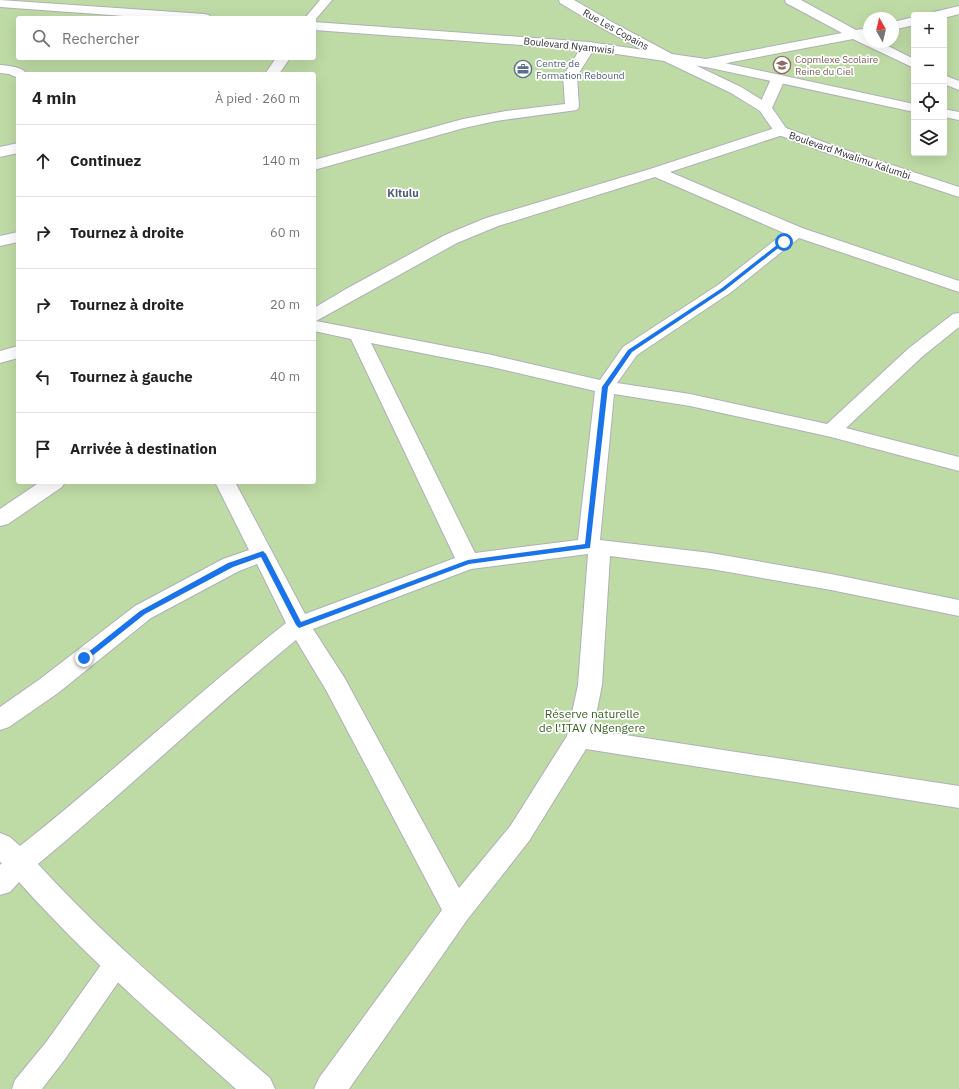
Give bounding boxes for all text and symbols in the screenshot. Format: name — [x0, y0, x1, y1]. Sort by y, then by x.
street label: Rue Les Copains — [580, 6, 651, 53]
north arrow — [863, 12, 899, 48]
map controls — [911, 12, 947, 156]
button: + — [911, 12, 947, 48]
search box — [16, 16, 316, 60]
icon: search — [30, 27, 52, 49]
text: Rechercher — [62, 29, 139, 48]
street label: Boulevard Nyamwisi — [523, 34, 615, 57]
button: − — [911, 48, 947, 84]
place label: Copmlexe Scolaire Reine du Ciel — [795, 53, 879, 78]
school or university icon: Copmlexe Scolaire Reine du Ciel — [772, 55, 792, 75]
place label: Centre de Formation Rebound — [536, 57, 625, 82]
office icon: Centre de Formation Rebound — [513, 59, 533, 79]
button: locate — [911, 84, 947, 120]
text: 4 min — [32, 87, 76, 109]
text: À pied · 260 m — [215, 90, 300, 107]
button: layers — [911, 120, 947, 156]
street label: Boulevard Mwalimu Kalumbi — [787, 129, 912, 182]
icon: ahead — [32, 150, 54, 172]
text: Continuez — [70, 151, 141, 170]
text: 140 m — [262, 152, 300, 169]
district label: Kitulu — [387, 186, 419, 200]
icon: right — [32, 222, 54, 244]
text: Tournez à droite — [70, 223, 184, 242]
text: 60 m — [270, 224, 300, 241]
route start — [775, 233, 793, 251]
icon: right — [32, 294, 54, 316]
text: Tournez à droite — [70, 295, 184, 314]
text: 20 m — [270, 296, 300, 313]
icon: left — [32, 366, 54, 388]
text: Tournez à gauche — [70, 367, 193, 386]
text: 40 m — [270, 368, 300, 385]
icon: arrive — [32, 438, 54, 460]
text: Arrivée à destination — [70, 439, 217, 458]
route end — [75, 649, 93, 667]
park label: Réserve naturelle de l'ITAV (Ngengere — [539, 706, 646, 735]

